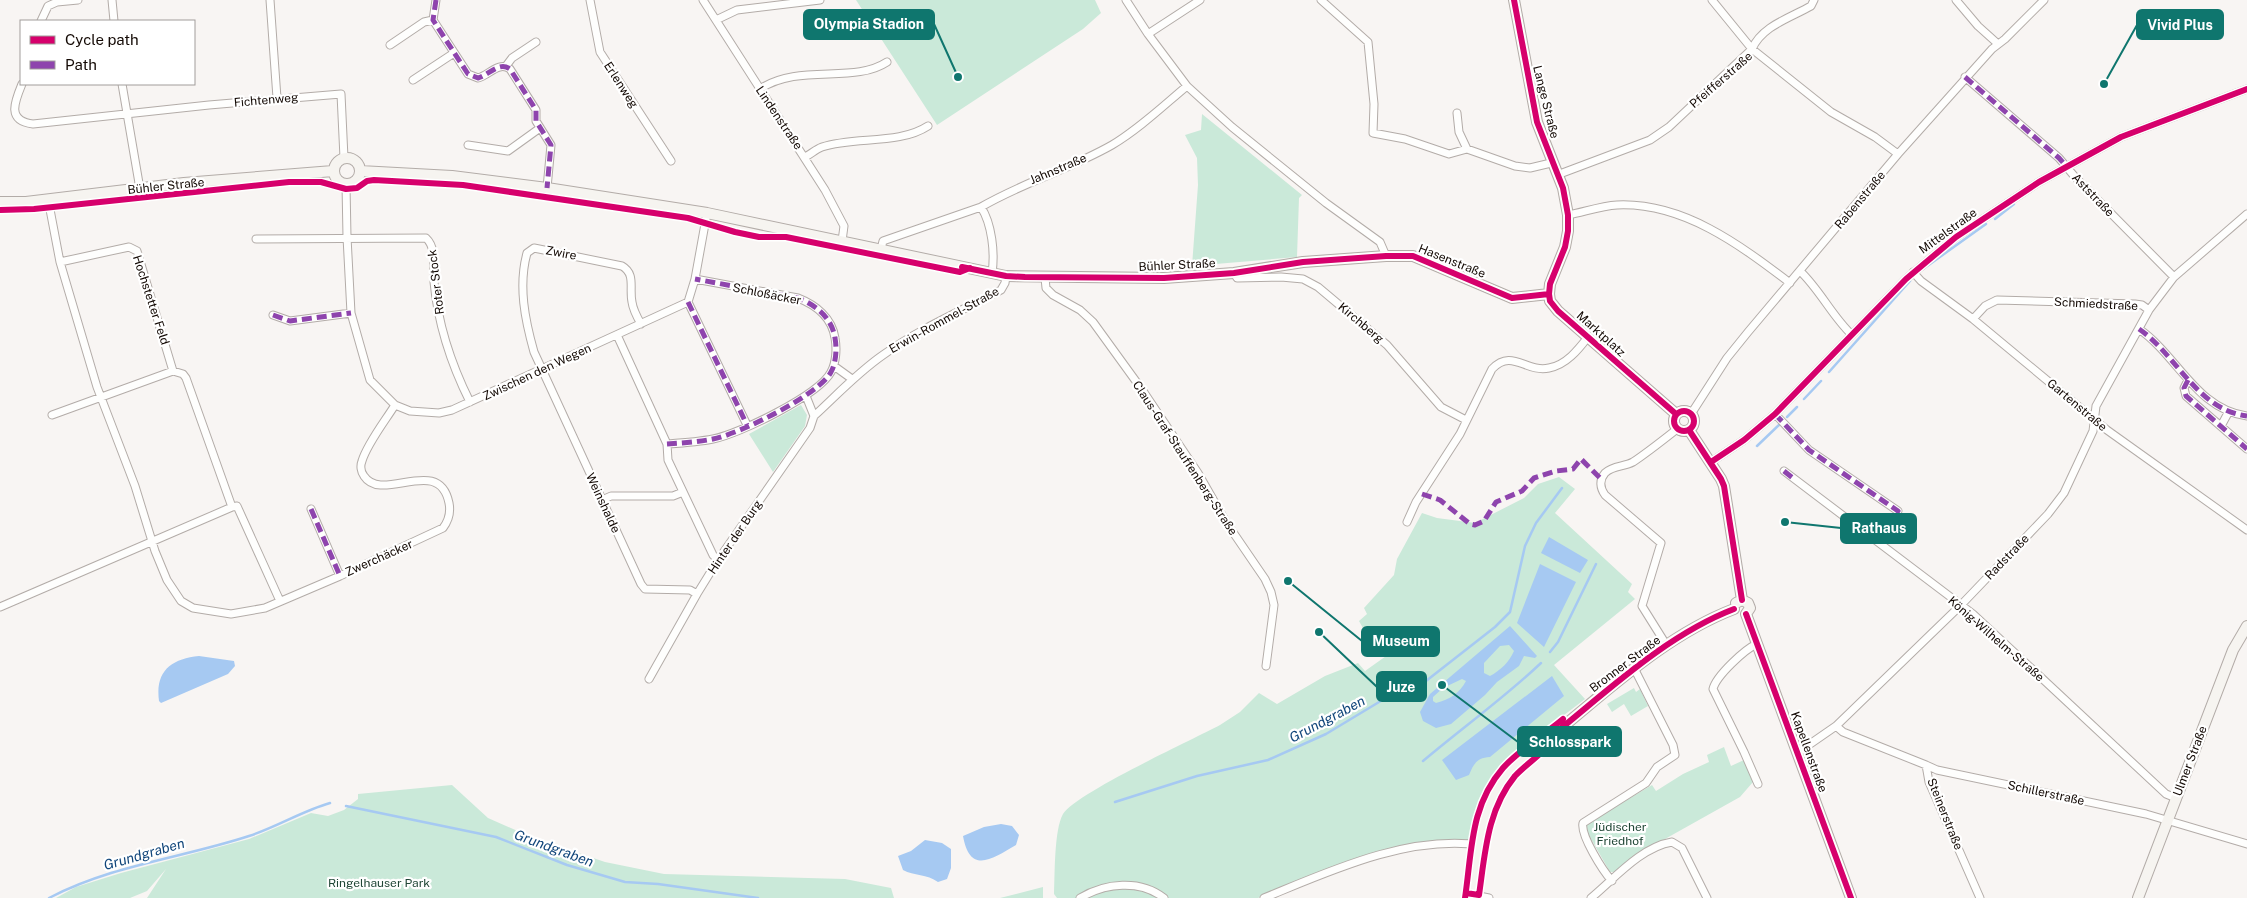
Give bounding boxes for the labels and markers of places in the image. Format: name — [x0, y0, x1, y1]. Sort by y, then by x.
callout: Olympia Stadion — [804, 10, 934, 39]
callout: Vivid Plus — [2137, 10, 2223, 39]
callout: Rathaus — [1841, 514, 1916, 543]
callout: Museum — [1362, 627, 1439, 656]
callout: Juze — [1377, 672, 1426, 701]
callout: Schlosspark — [1518, 727, 1621, 756]

